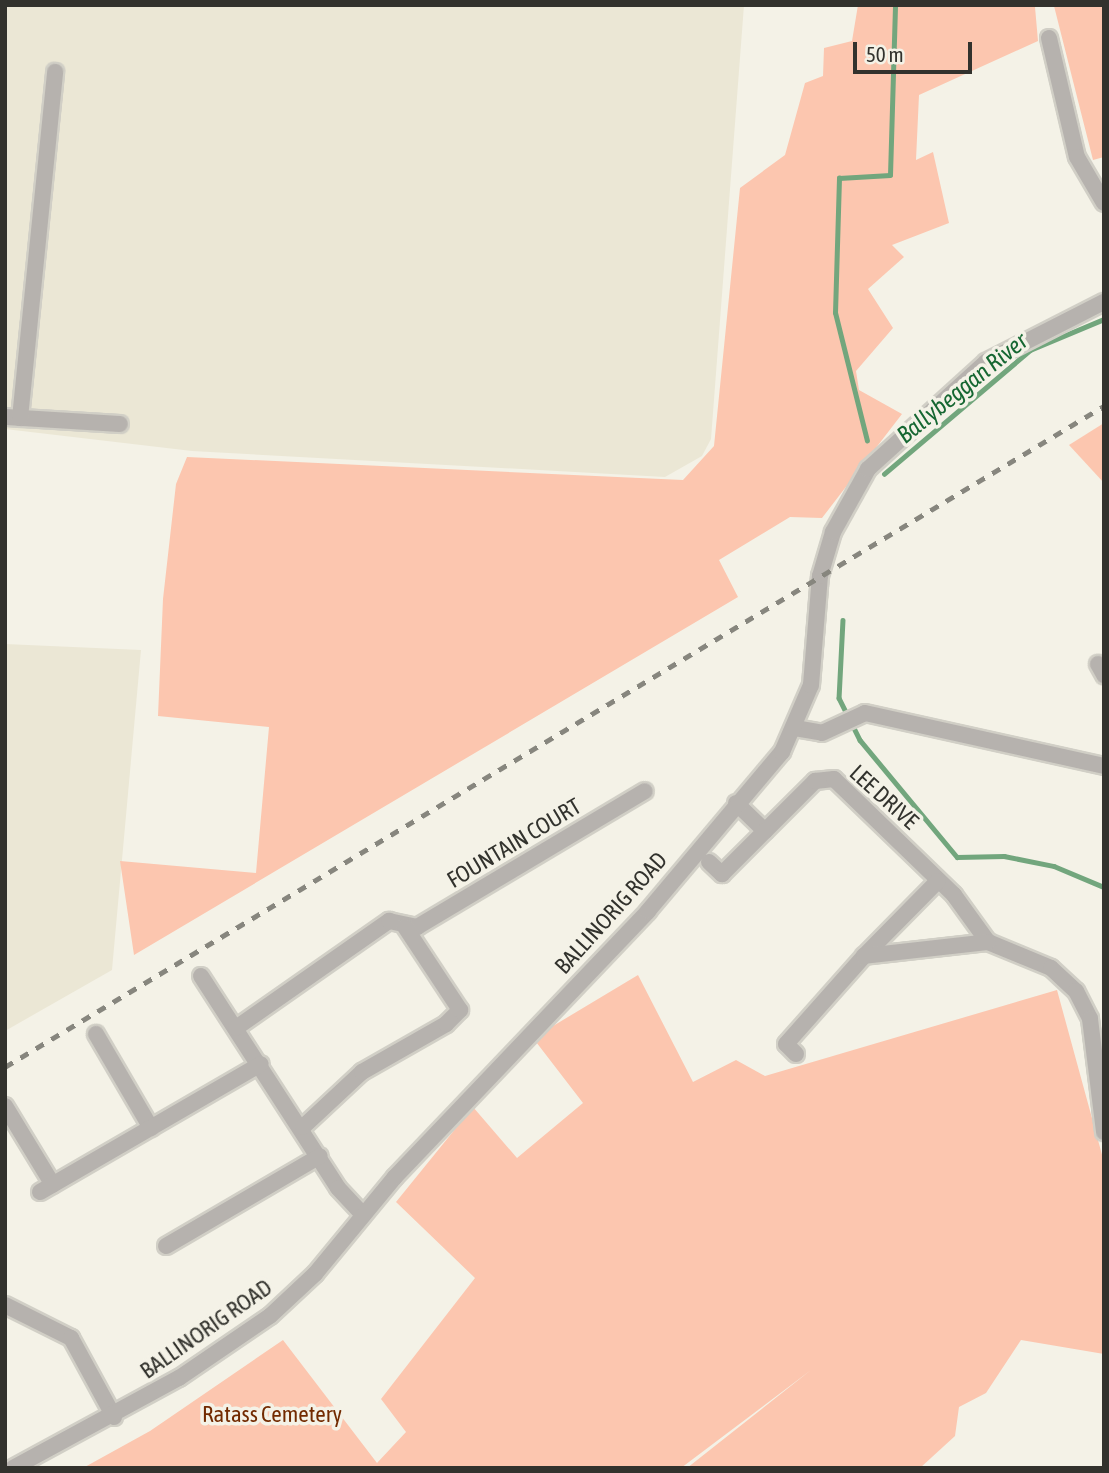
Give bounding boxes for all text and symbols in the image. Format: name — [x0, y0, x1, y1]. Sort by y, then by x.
scale bar — [857, 28, 976, 72]
text: 50 m — [866, 42, 904, 66]
water label: Ballybeggan River — [891, 327, 1033, 449]
street label: LEE DRIVE — [844, 759, 924, 835]
street label: FOUNTAIN COURT — [442, 792, 586, 894]
street label: BALLINORIG ROAD — [549, 846, 673, 980]
street label: BALLINORIG ROAD — [135, 1273, 277, 1385]
park label: Ratass Cemetery — [202, 1400, 342, 1428]

